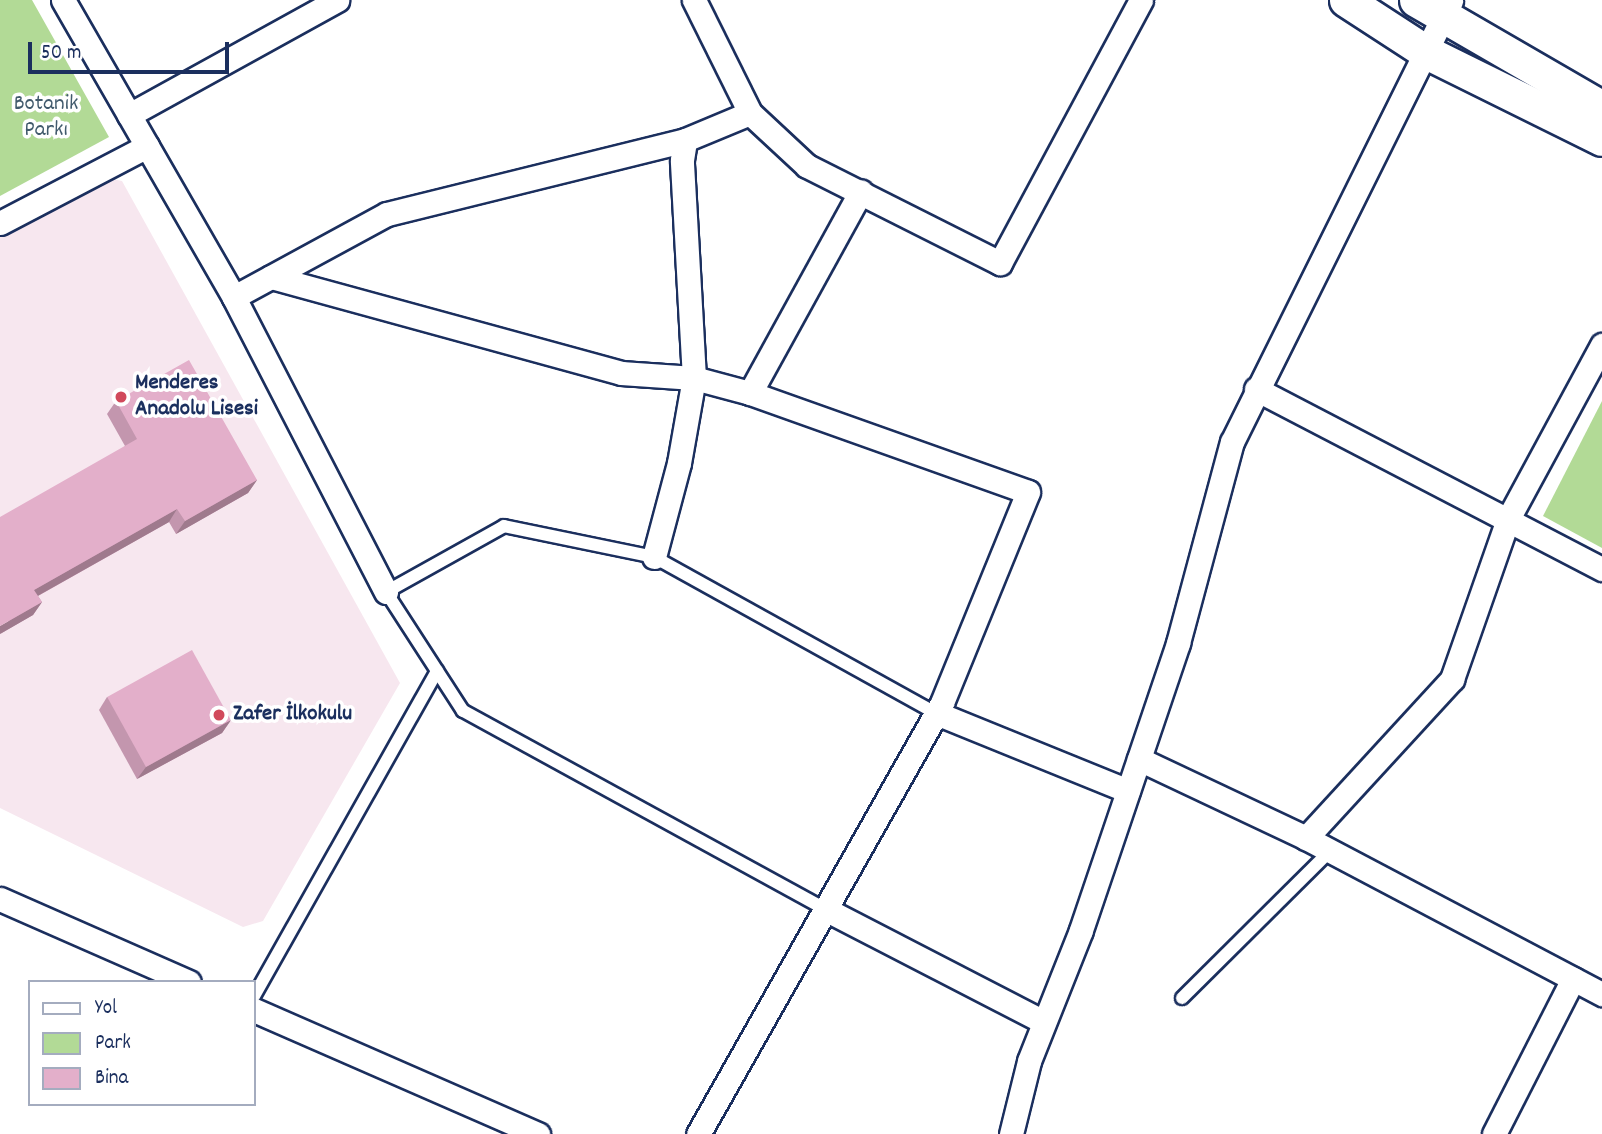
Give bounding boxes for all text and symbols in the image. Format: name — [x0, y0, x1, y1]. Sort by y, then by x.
scale bar — [32, 28, 233, 72]
text: 50 m — [41, 39, 81, 69]
park label: Botanik Parkı — [14, 91, 78, 145]
place label: Menderes Anadolu Lisesi — [135, 370, 258, 424]
marker: Menderes Anadolu Lisesi — [113, 389, 129, 405]
place label: Zafer İlkokulu — [233, 701, 352, 729]
marker: Zafer İlkokulu — [211, 707, 227, 723]
legend — [28, 980, 256, 1106]
text: Yol — [95, 994, 117, 1024]
text: Park — [95, 1029, 131, 1059]
text: Bina — [95, 1064, 128, 1094]

